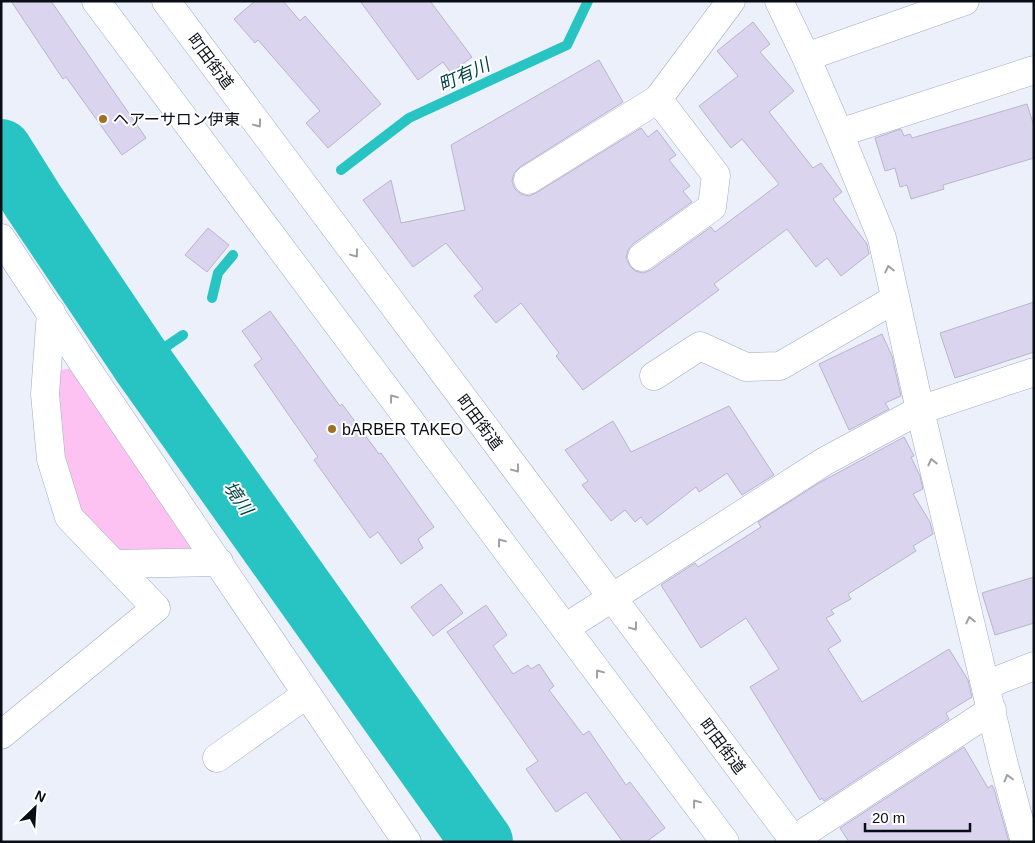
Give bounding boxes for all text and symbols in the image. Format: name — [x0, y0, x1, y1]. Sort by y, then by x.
street label: 町田街道 — [185, 31, 237, 92]
water label: 町有川 — [435, 54, 495, 95]
place label: ヘアーサロン伊東 — [113, 111, 240, 128]
marker: ヘアーサロン伊東 — [97, 113, 109, 125]
one-way arrow — [252, 118, 261, 128]
one-way arrow — [350, 248, 358, 257]
one-way arrow — [884, 265, 894, 274]
street label: 町田街道 — [454, 392, 506, 453]
one-way arrow — [391, 395, 399, 404]
place label: bARBER TAKEO — [342, 421, 463, 438]
marker: bARBER TAKEO — [326, 423, 338, 435]
one-way arrow — [927, 457, 938, 466]
one-way arrow — [510, 463, 518, 472]
water label: 境川 — [219, 478, 258, 520]
one-way arrow — [498, 538, 507, 548]
one-way arrow — [965, 615, 976, 624]
one-way arrow — [628, 621, 637, 631]
one-way arrow — [596, 670, 604, 679]
street label: 町田街道 — [697, 716, 749, 777]
one-way arrow — [1003, 773, 1014, 782]
north arrow — [10, 783, 60, 833]
text: N — [33, 787, 48, 806]
one-way arrow — [693, 799, 702, 809]
scale bar — [865, 800, 970, 832]
text: 20 m — [872, 809, 905, 826]

